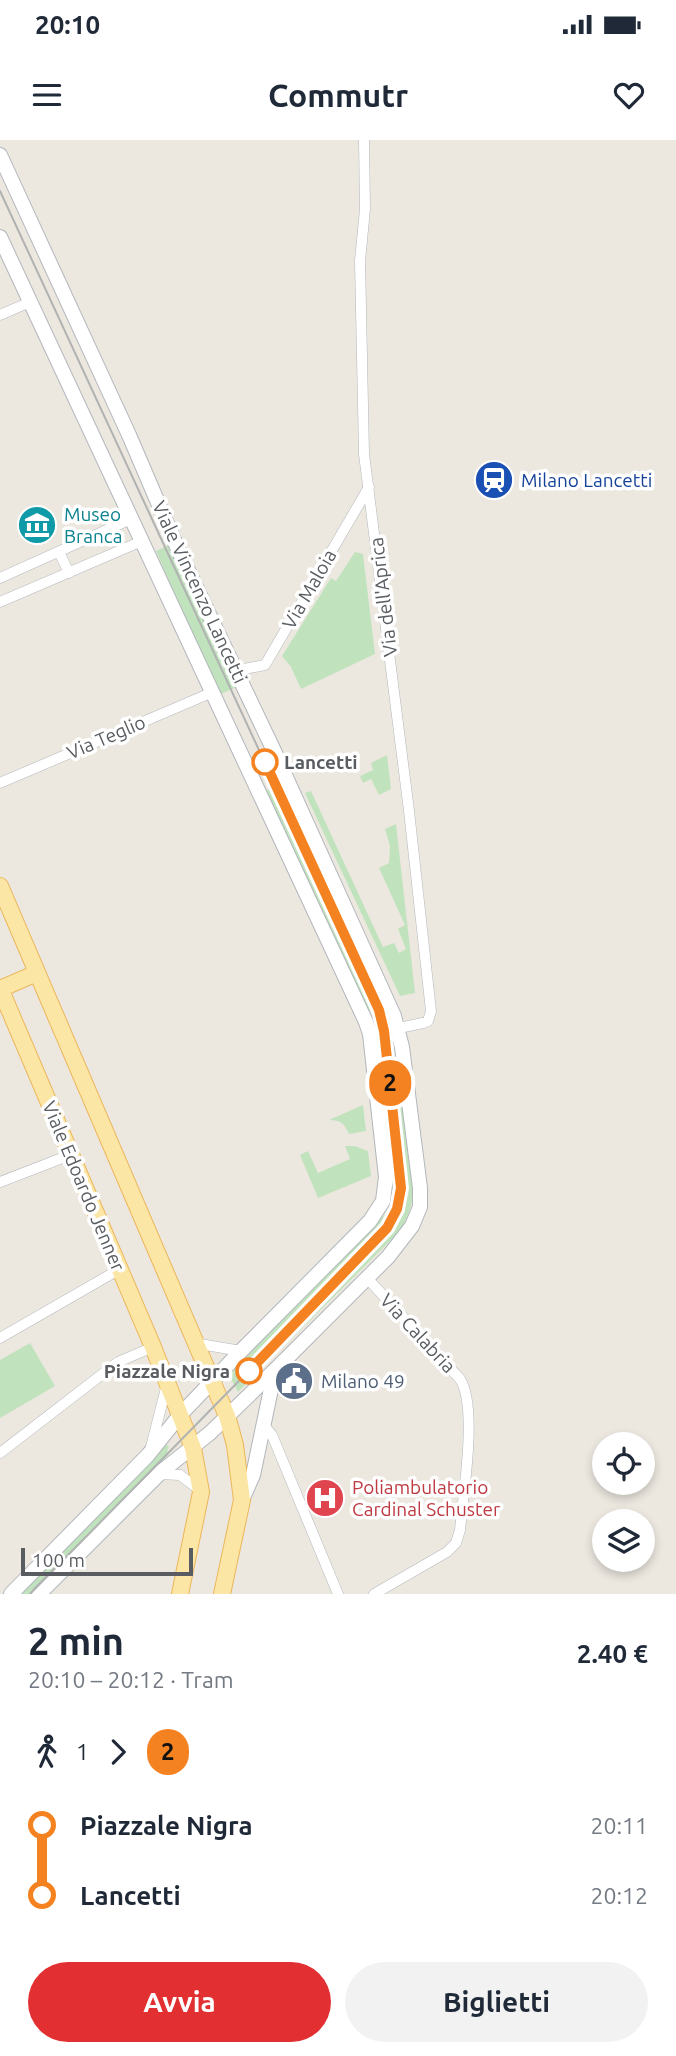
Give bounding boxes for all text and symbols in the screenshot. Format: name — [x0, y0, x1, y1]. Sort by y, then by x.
text: 20:10 — [35, 10, 100, 39]
icon: menu — [28, 76, 66, 114]
icon: heart — [610, 76, 648, 114]
text: Commutr — [268, 77, 408, 113]
station icon: Milano Lancetti — [473, 459, 515, 501]
place label: Milano Lancetti — [521, 469, 652, 491]
street label: Viale Vincenzo Lancetti — [148, 498, 252, 686]
place label: Museo Branca — [64, 503, 122, 547]
museum icon: Museo Branca — [16, 504, 58, 546]
street label: Via dell'Aprica — [365, 536, 401, 658]
street label: Via Maloia — [277, 545, 341, 633]
street label: Via Teglio — [63, 711, 149, 763]
marker: Lancetti — [252, 749, 278, 775]
place label: Lancetti — [284, 751, 358, 773]
line badge: 2 — [367, 1060, 413, 1106]
text: 2 — [383, 1069, 397, 1096]
street label: Viale Edoardo Jenner — [38, 1098, 130, 1274]
street label: Via Calabria — [376, 1289, 460, 1377]
marker: Piazzale Nigra — [236, 1358, 262, 1384]
place label: Piazzale Nigra — [104, 1360, 230, 1382]
public building icon: Milano 49 — [273, 1360, 315, 1402]
place label: Milano 49 — [321, 1370, 405, 1392]
map controls — [592, 1432, 655, 1572]
button: locate — [592, 1432, 655, 1495]
place label: Poliambulatorio Cardinal Schuster — [352, 1476, 500, 1520]
hospital icon: Poliambulatorio Cardinal Schuster — [304, 1477, 346, 1519]
button: layers — [592, 1509, 655, 1572]
scale bar — [21, 1545, 192, 1577]
text: 100 m — [32, 1549, 85, 1571]
text: 2 min — [28, 1620, 124, 1662]
text: 2.40 € — [577, 1639, 648, 1668]
text: 20:10 – 20:12 · Tram — [28, 1667, 234, 1692]
icon: walk — [28, 1733, 66, 1771]
icon: forward — [99, 1733, 137, 1771]
text: 2 — [161, 1738, 175, 1765]
text: 1 — [76, 1739, 89, 1764]
text: Piazzale Nigra — [80, 1811, 253, 1840]
text: 20:11 — [590, 1813, 648, 1838]
text: Lancetti — [80, 1881, 181, 1910]
text: 20:12 — [590, 1883, 648, 1908]
button: Avvia — [28, 1962, 331, 2042]
button: Biglietti — [345, 1962, 648, 2042]

